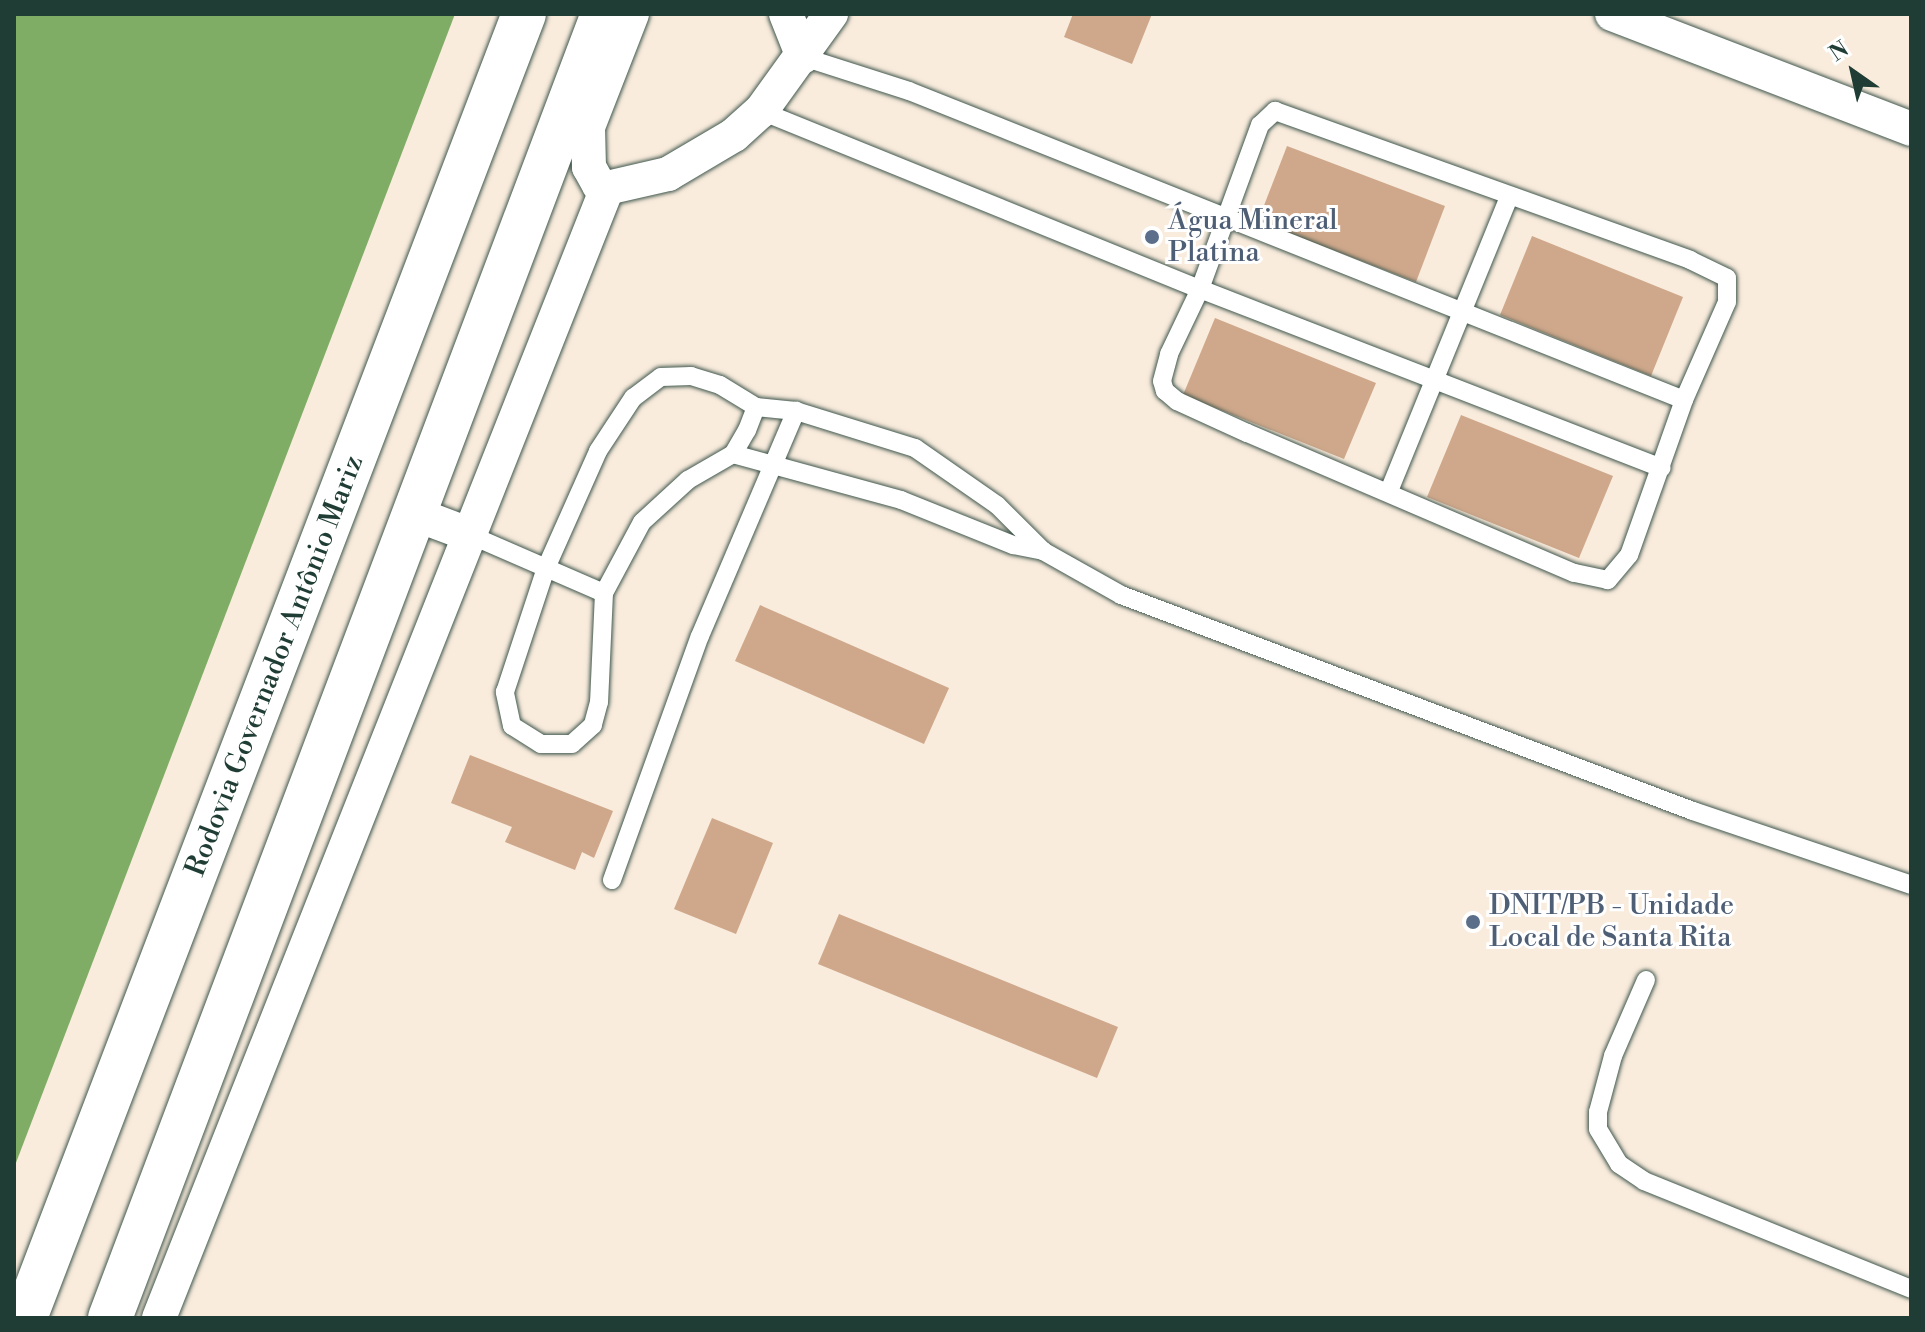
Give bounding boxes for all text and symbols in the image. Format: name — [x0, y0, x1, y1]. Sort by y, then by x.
north arrow — [1813, 32, 1893, 112]
text: N — [1825, 36, 1854, 68]
place label: Água Mineral Platina — [1168, 204, 1338, 270]
marker: Água Mineral Platina — [1143, 228, 1161, 246]
street label: Rodovia Governador Antônio Mariz — [179, 451, 371, 881]
place label: DNIT/PB - Unidade Local de Santa Rita — [1489, 889, 1734, 955]
marker: DNIT/PB - Unidade Local de Santa Rita — [1464, 913, 1482, 931]

